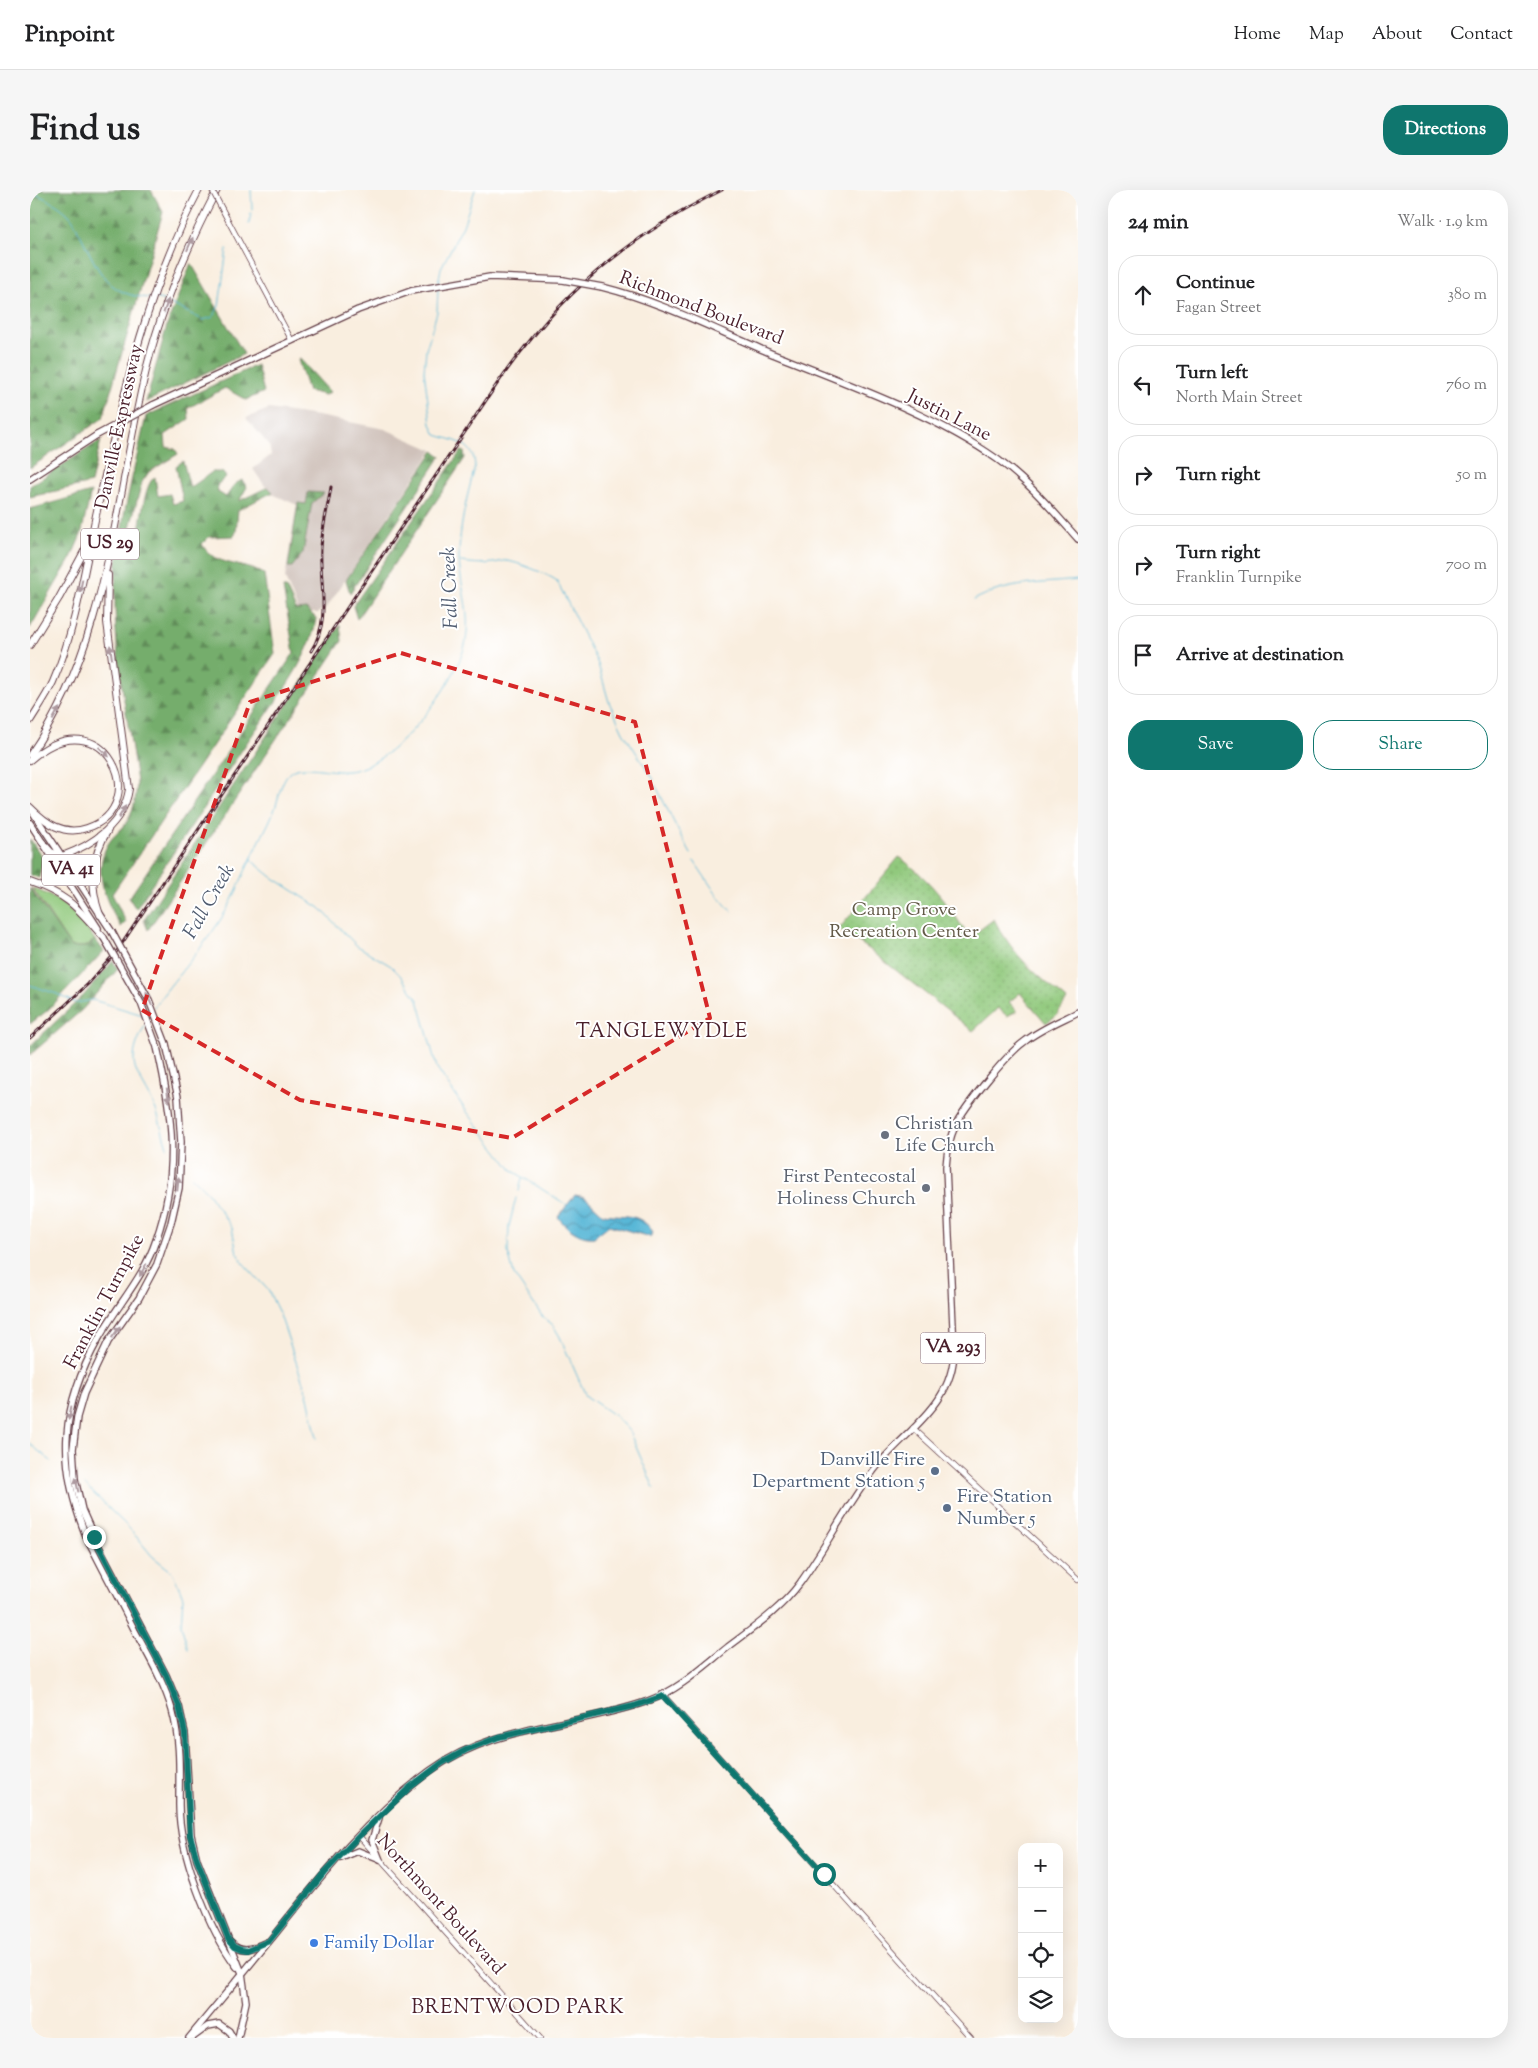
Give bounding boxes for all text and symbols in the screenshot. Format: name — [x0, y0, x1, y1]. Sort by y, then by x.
text: Pinpoint — [25, 18, 114, 52]
text: Home — [1234, 22, 1281, 48]
text: Map — [1309, 22, 1344, 48]
text: About — [1372, 22, 1422, 48]
text: Contact — [1450, 22, 1513, 48]
text: Find us — [30, 105, 140, 156]
button: Directions — [1383, 105, 1508, 155]
text: 24 min — [1128, 208, 1189, 238]
text: Walk · 1.9 km — [1397, 211, 1488, 234]
one-way arrow — [186, 237, 194, 251]
street label: Richmond Boulevard — [615, 265, 787, 353]
text: Continue — [1176, 270, 1255, 297]
icon: ahead — [1129, 281, 1157, 309]
text: 380 m — [1447, 284, 1487, 307]
text: Fagan Street — [1176, 297, 1261, 320]
one-way arrow — [163, 298, 170, 313]
street label: Danville Expressway — [89, 341, 151, 512]
text: Turn left — [1176, 360, 1248, 387]
icon: left — [1129, 371, 1157, 399]
text: 760 m — [1446, 374, 1487, 397]
street label: Justin Lane — [901, 383, 996, 449]
text: North Main Street — [1176, 387, 1302, 410]
icon: right — [1129, 461, 1157, 489]
text: Turn right — [1176, 462, 1260, 489]
text: 50 m — [1456, 464, 1487, 487]
road number: US 29 — [81, 528, 139, 559]
text: Turn right — [1176, 540, 1260, 567]
water label: Fall Creek — [435, 546, 467, 630]
icon: right — [1129, 551, 1157, 579]
text: 700 m — [1446, 554, 1487, 577]
text: Franklin Turnpike — [1176, 567, 1302, 590]
one-way arrow — [76, 579, 84, 595]
icon: arrive — [1129, 641, 1157, 669]
text: Arrive at destination — [1176, 642, 1344, 669]
one-way arrow — [107, 643, 115, 659]
one-way arrow — [52, 707, 60, 721]
button: Save — [1128, 720, 1303, 770]
button: Share — [1313, 720, 1488, 770]
one-way arrow — [97, 746, 109, 758]
one-way arrow — [117, 805, 126, 818]
road number: VA 41 — [42, 854, 100, 886]
water label: Fall Creek — [177, 859, 243, 945]
park label: Camp Grove Recreation Center — [829, 897, 979, 946]
one-way arrow — [144, 992, 152, 1006]
district label: TANGLEWYDLE — [576, 1018, 748, 1047]
one-way arrow — [164, 1087, 172, 1103]
place label: Christian Life Church — [895, 1111, 995, 1160]
marker: Christian Life Church — [879, 1129, 891, 1141]
place label: First Pentecostal Holiness Church — [777, 1164, 916, 1213]
one-way arrow — [174, 1176, 182, 1192]
marker: First Pentecostal Holiness Church — [920, 1182, 932, 1194]
street label: Franklin Turnpike — [58, 1230, 152, 1374]
one-way arrow — [139, 1262, 147, 1277]
one-way arrow — [111, 1325, 121, 1339]
road number: VA 293 — [920, 1332, 986, 1364]
one-way arrow — [66, 1406, 74, 1421]
place label: Danville Fire Department Station 5 — [752, 1447, 925, 1496]
marker: Danville Fire Department Station 5 — [929, 1465, 941, 1477]
one-way arrow — [72, 1477, 80, 1493]
place label: Fire Station Number 5 — [957, 1484, 1052, 1533]
marker: Fire Station Number 5 — [941, 1502, 953, 1514]
route end — [83, 1526, 106, 1549]
street label: Northmont Boulevard — [369, 1829, 511, 1981]
map controls — [1018, 1843, 1063, 2023]
button: + — [1018, 1843, 1063, 1888]
route start — [813, 1863, 836, 1886]
button: − — [1018, 1888, 1063, 1933]
place label: Family Dollar — [324, 1930, 434, 1957]
button: locate — [1018, 1933, 1063, 1978]
marker: Family Dollar — [308, 1937, 320, 1949]
button: layers — [1018, 1978, 1063, 2023]
district label: BRENTWOOD PARK — [411, 1994, 625, 2023]

